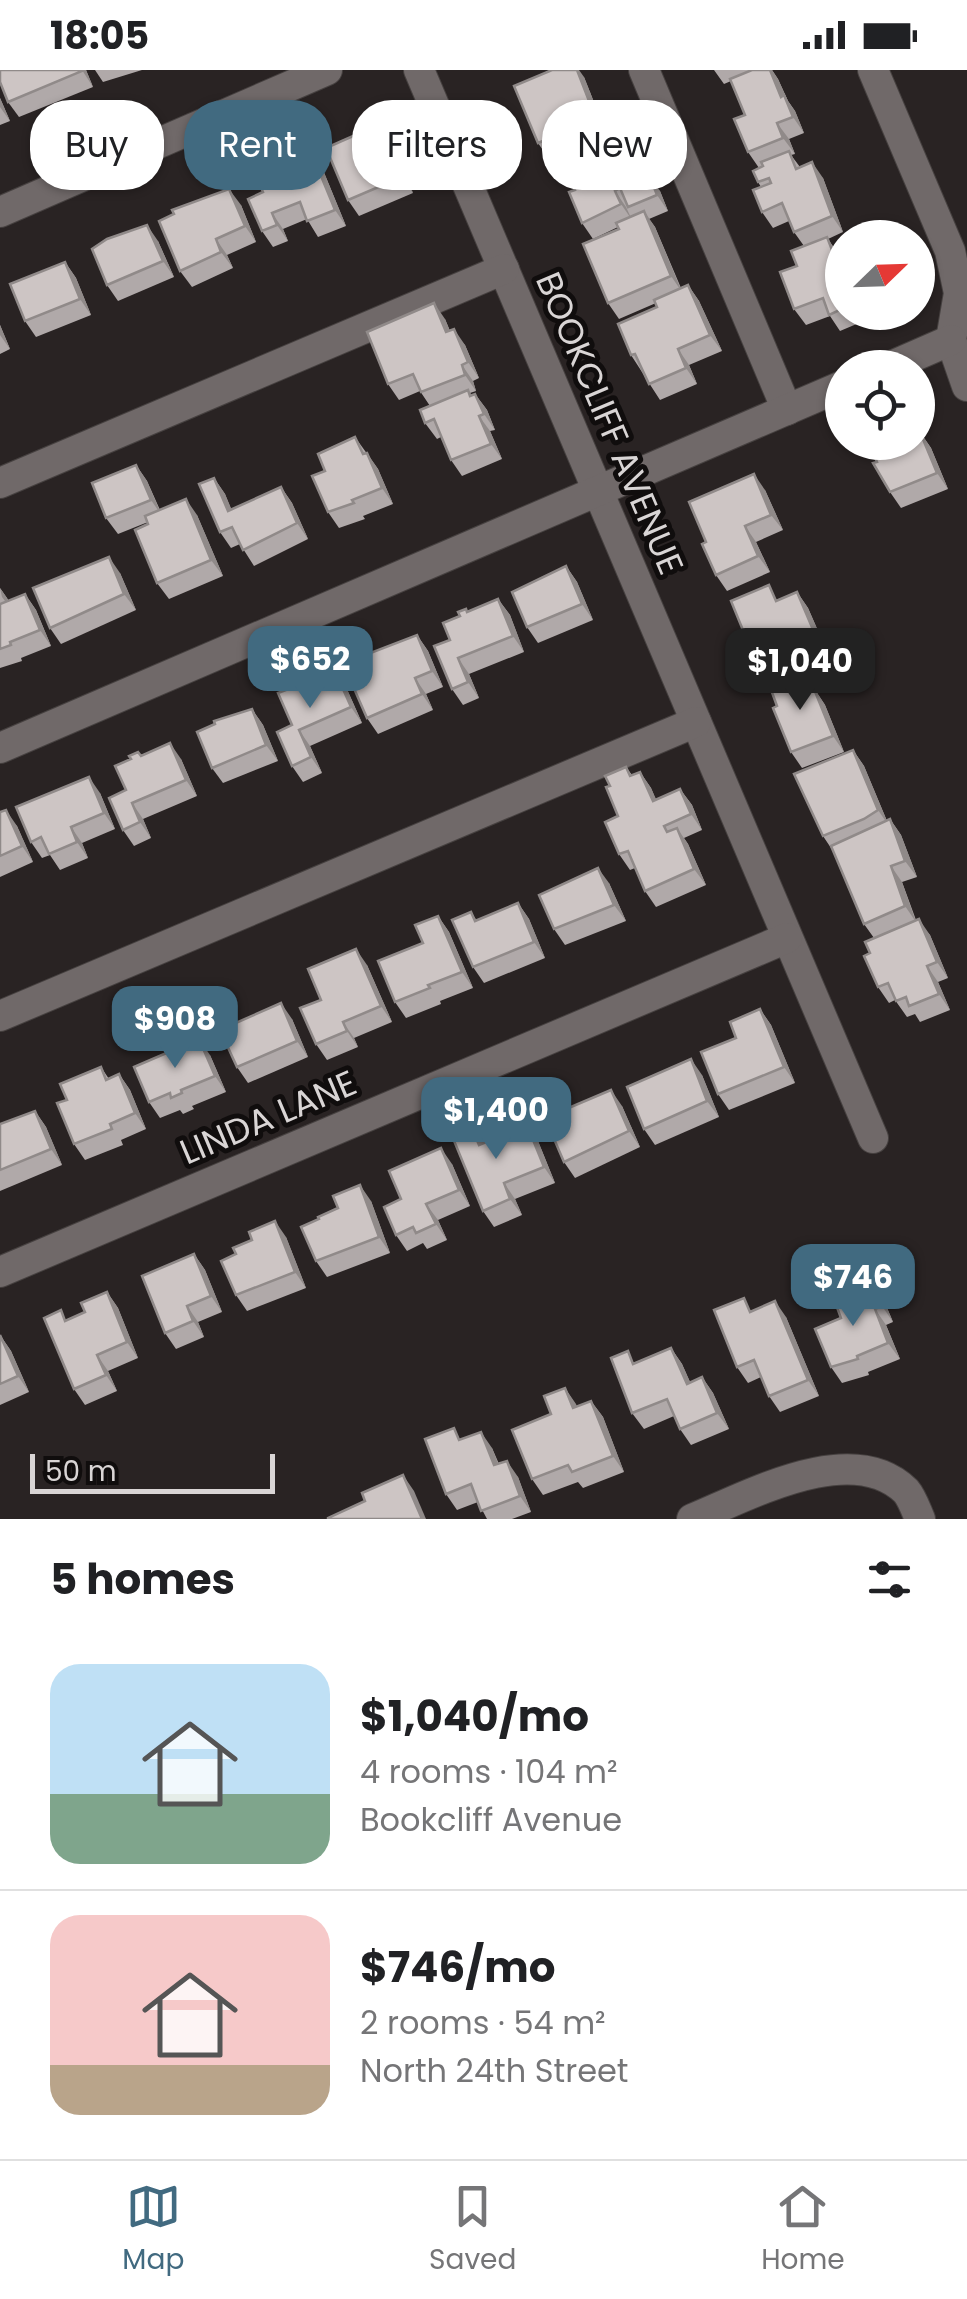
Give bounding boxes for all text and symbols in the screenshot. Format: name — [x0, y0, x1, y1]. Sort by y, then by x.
text: 18:05 — [50, 9, 149, 62]
chip: Buy — [30, 100, 164, 190]
chip: Rent — [184, 100, 332, 190]
chip: Filters — [352, 100, 522, 190]
chip: New — [542, 100, 687, 190]
north arrow — [825, 220, 935, 330]
map controls — [825, 220, 935, 460]
street label: BOOKCLIFF AVENUE — [524, 264, 696, 582]
button: locate — [825, 350, 935, 460]
pin: $652 — [251, 626, 369, 711]
pin: $1,040 — [719, 628, 881, 713]
text: $652 — [270, 636, 350, 681]
text: $1,040 — [747, 638, 853, 683]
pin: $908 — [116, 986, 234, 1071]
text: $908 — [134, 996, 216, 1041]
street label: LINDA LANE — [172, 1058, 364, 1176]
pin: $1,400 — [415, 1077, 577, 1162]
text: $1,400 — [443, 1087, 549, 1132]
pin: $746 — [794, 1244, 912, 1329]
text: $746 — [813, 1254, 893, 1299]
scale bar — [30, 1449, 275, 1494]
text: 50 m — [45, 1452, 116, 1491]
text: 5 homes — [50, 1550, 235, 1609]
icon: filters — [862, 1552, 917, 1607]
text: $1,040/mo — [360, 1687, 589, 1746]
icon: home — [130, 1704, 250, 1824]
text: 4 rooms · 104 m² — [360, 1749, 618, 1794]
text: Bookcliff Avenue — [360, 1797, 622, 1842]
text: $746/mo — [360, 1938, 556, 1997]
icon: home — [130, 1955, 250, 2075]
text: 2 rooms · 54 m² — [360, 2000, 606, 2045]
text: North 24th Street — [360, 2048, 628, 2093]
tab: Map — [122, 2179, 184, 2281]
tab: Saved — [429, 2179, 516, 2281]
tab: Home — [761, 2179, 845, 2281]

